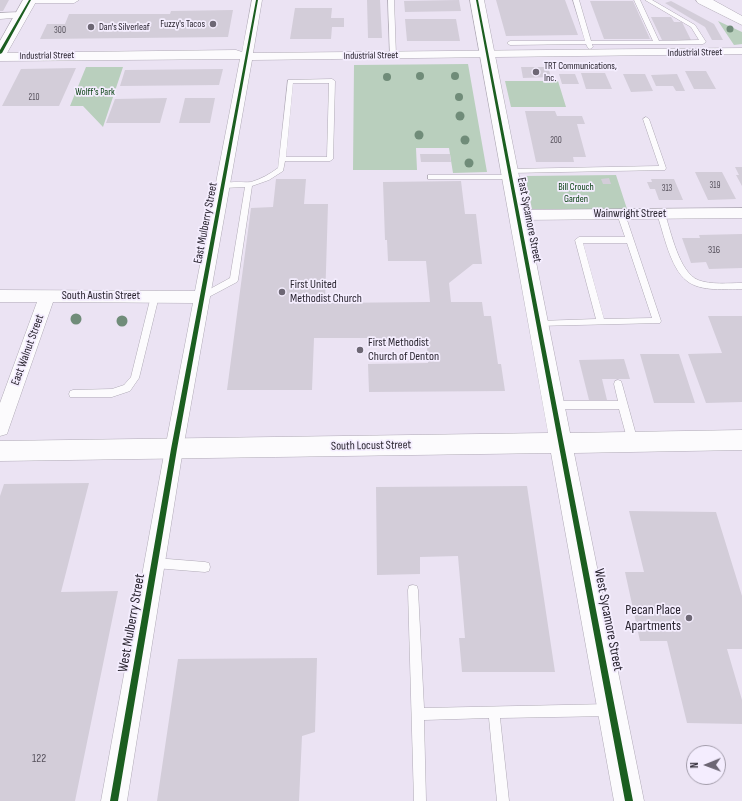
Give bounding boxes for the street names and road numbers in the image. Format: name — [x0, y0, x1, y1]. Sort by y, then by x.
street label: Industrial Street — [668, 47, 722, 59]
street label: Industrial Street — [20, 50, 74, 62]
street label: Industrial Street — [344, 50, 398, 62]
street label: East Sycamore Street — [514, 176, 544, 264]
street label: East Mulberry Street — [191, 181, 221, 265]
street label: Wainwright Street — [594, 207, 666, 221]
street label: South Austin Street — [62, 289, 140, 303]
street label: East Walnut Street — [8, 312, 48, 388]
street label: South Locust Street — [331, 438, 411, 454]
street label: West Sycamore Street — [590, 567, 626, 673]
street label: West Mulberry Street — [115, 573, 149, 673]

